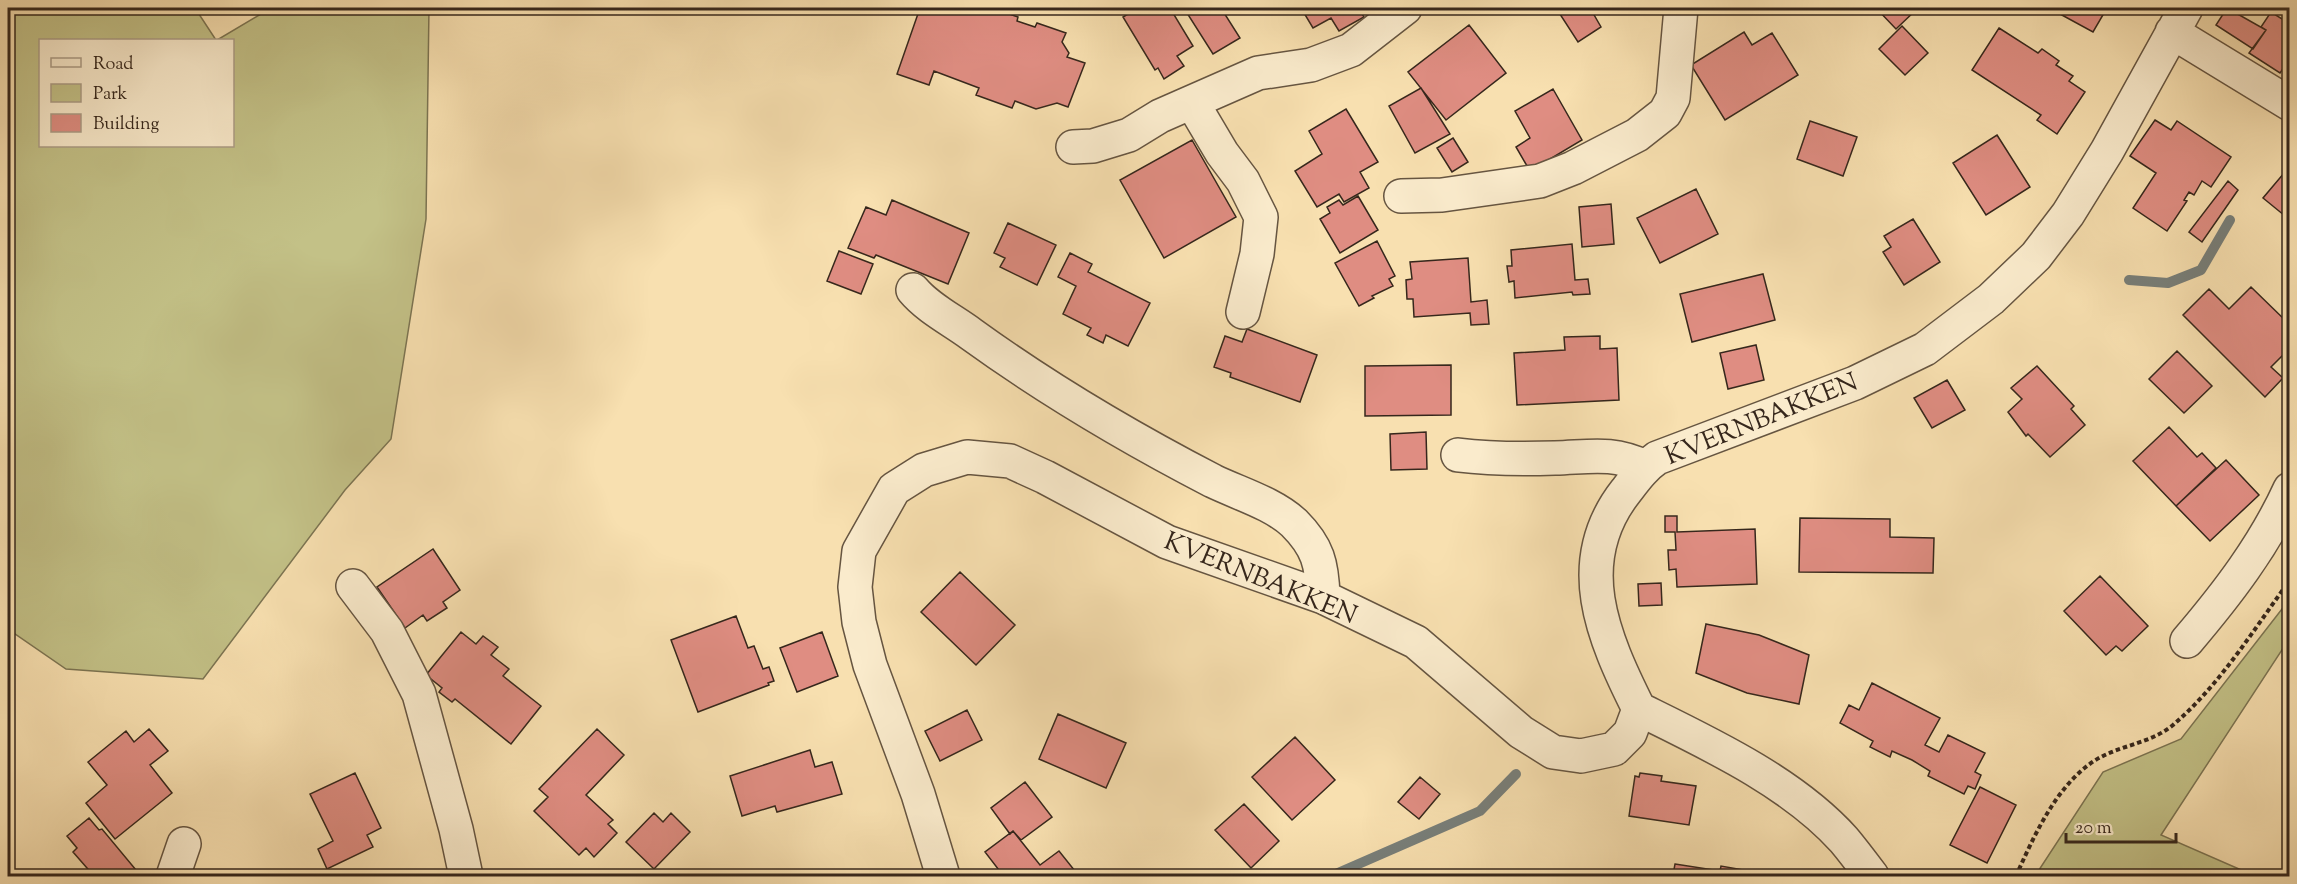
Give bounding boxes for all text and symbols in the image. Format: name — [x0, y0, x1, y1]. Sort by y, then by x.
legend — [39, 39, 234, 147]
text: Road — [93, 52, 133, 78]
text: Park — [93, 82, 128, 108]
text: Building — [93, 112, 159, 138]
street label: KVERNBAKKEN — [1660, 365, 1864, 476]
street label: KVERNBAKKEN — [1158, 524, 1362, 635]
scale bar — [2066, 806, 2176, 844]
text: 20 m — [2075, 816, 2112, 842]

